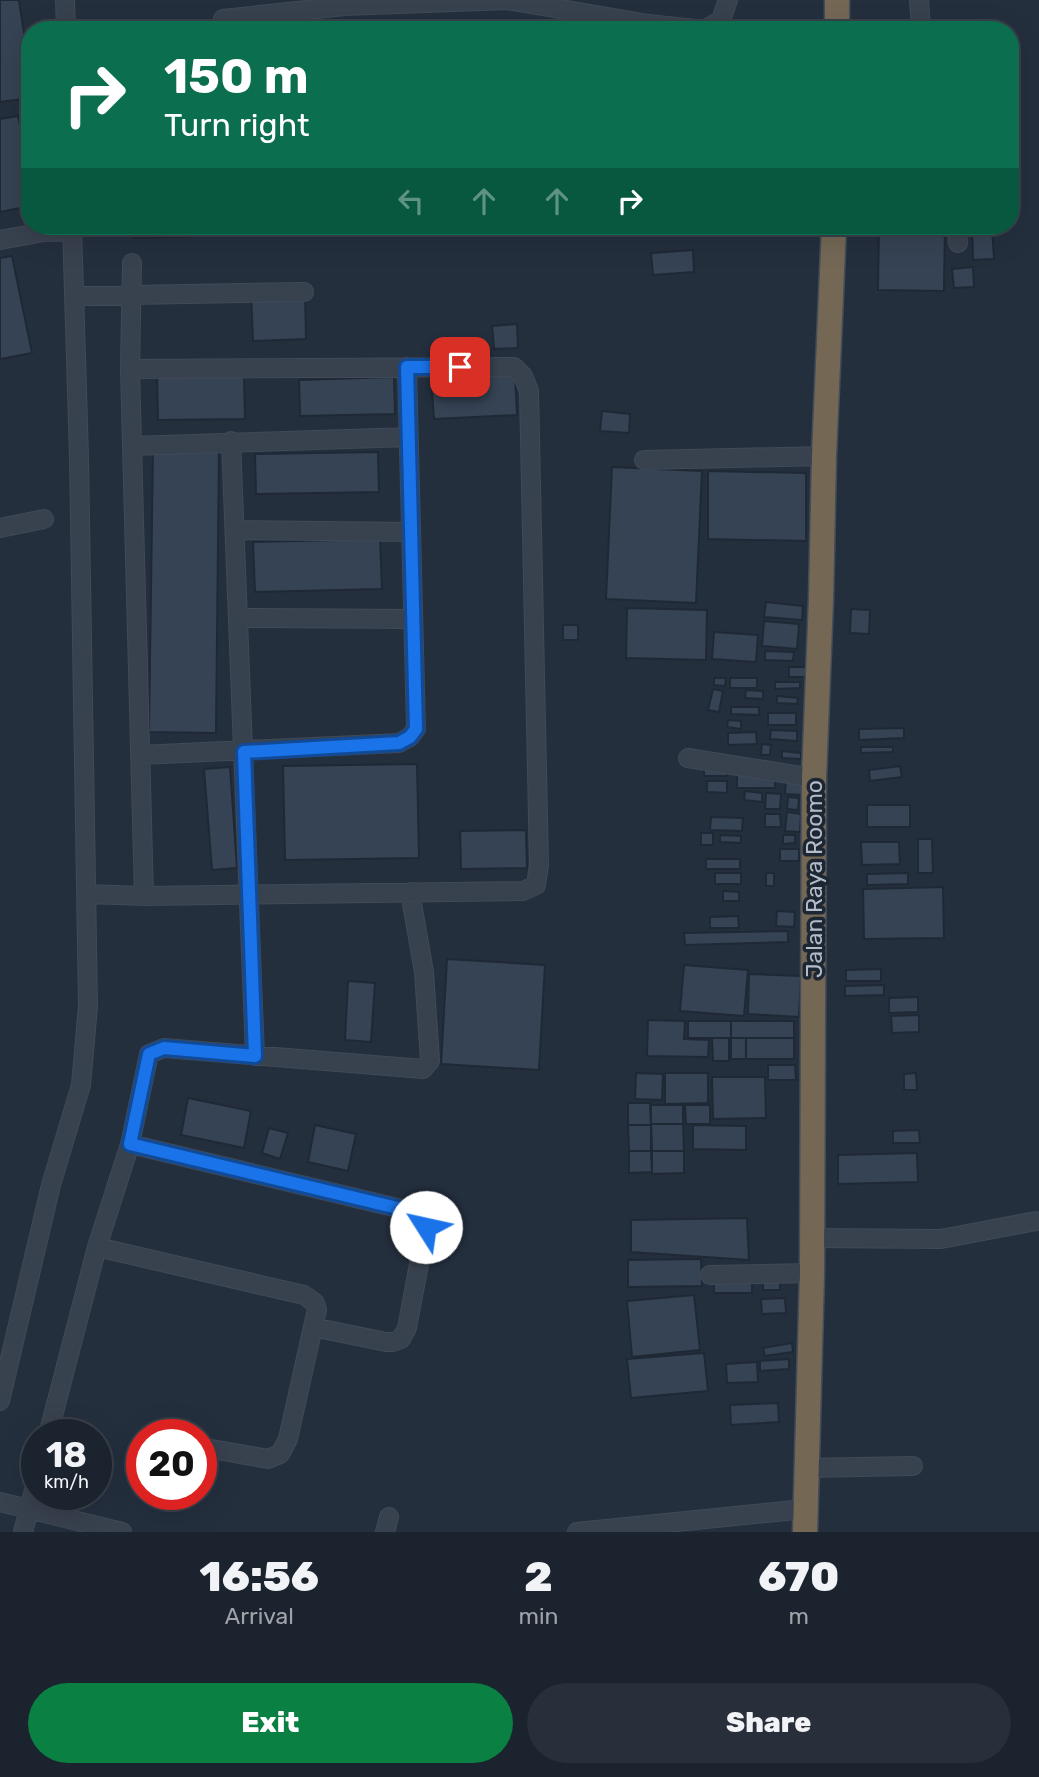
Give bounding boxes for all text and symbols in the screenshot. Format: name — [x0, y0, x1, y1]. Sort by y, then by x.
text: 150 m — [164, 47, 309, 105]
icon: right — [49, 49, 140, 140]
text: Turn right — [164, 106, 309, 144]
icon: left — [392, 182, 430, 220]
icon: ahead — [465, 182, 503, 220]
icon: ahead — [538, 182, 576, 220]
icon: right — [611, 182, 649, 220]
pin — [430, 337, 490, 397]
icon: arrive — [441, 348, 479, 386]
street label: Jalan Raya Roomo — [800, 780, 828, 978]
position arrow — [389, 1190, 463, 1264]
speed limit sign: 20 — [126, 1419, 217, 1510]
text: 18 — [46, 1434, 87, 1476]
text: km/h — [44, 1471, 89, 1493]
text: 16:56 — [200, 1552, 319, 1602]
text: 2 — [524, 1552, 553, 1602]
text: 670 — [758, 1552, 839, 1602]
text: Arrival — [225, 1602, 294, 1630]
text: min — [519, 1602, 559, 1630]
text: m — [789, 1602, 809, 1630]
button: Exit — [28, 1683, 513, 1763]
button: Share — [527, 1683, 1011, 1763]

